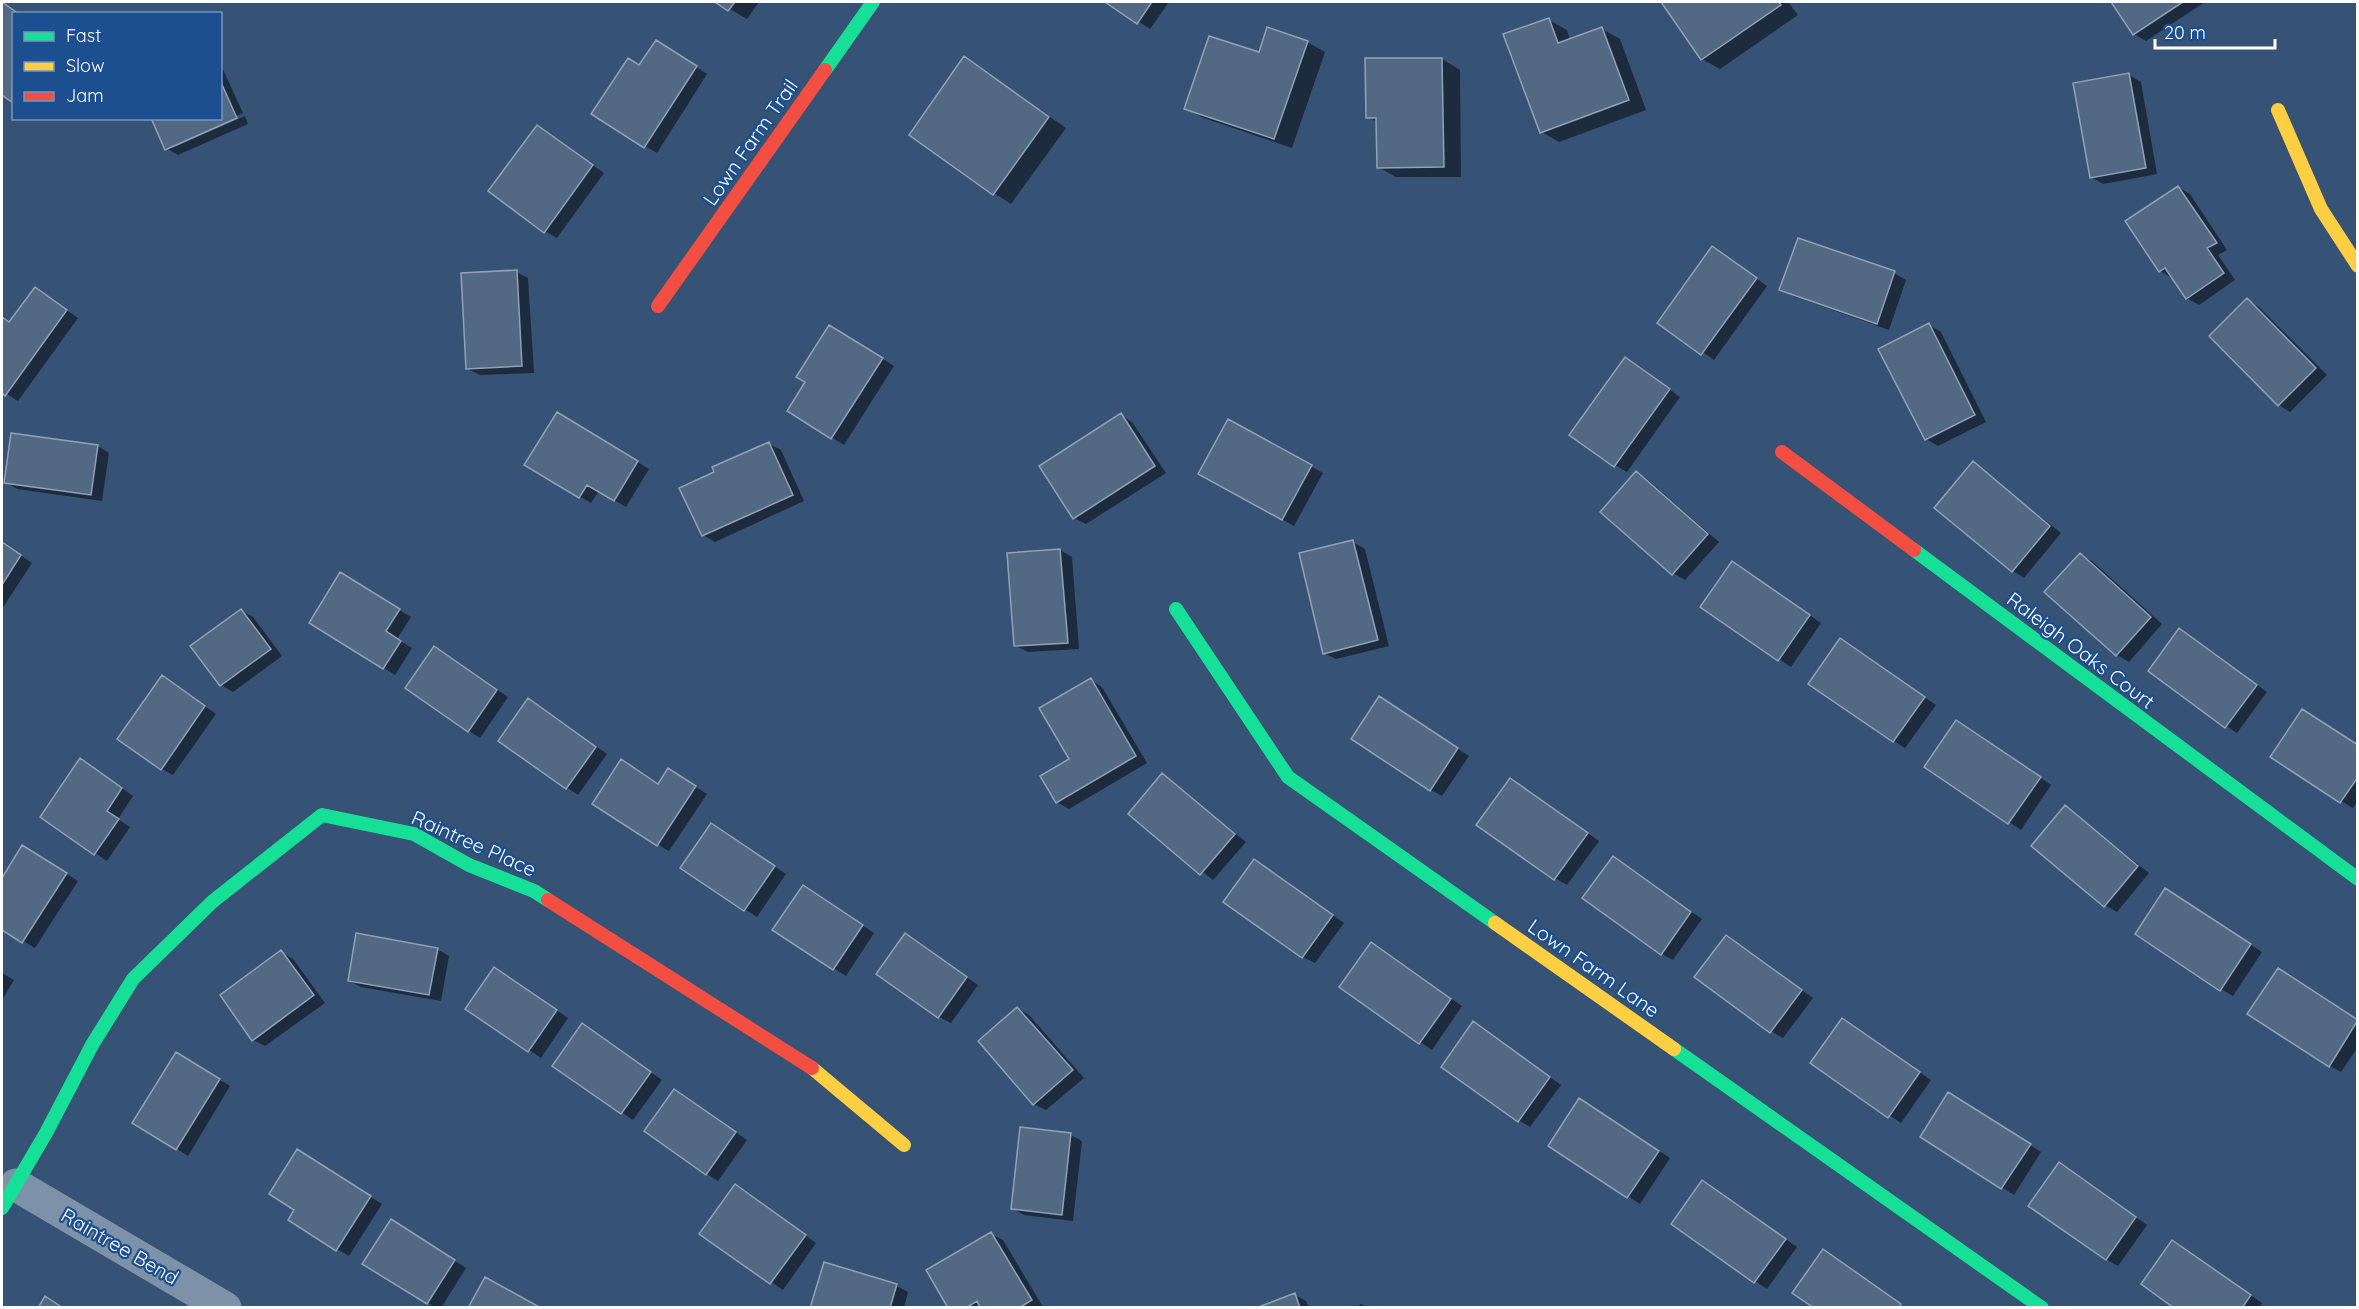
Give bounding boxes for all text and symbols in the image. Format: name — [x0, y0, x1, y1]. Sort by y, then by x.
legend — [12, 12, 222, 120]
scale bar — [2155, 12, 2275, 50]
text: 20 m — [2164, 21, 2206, 44]
text: Fast — [66, 24, 101, 47]
text: Slow — [66, 54, 104, 77]
street label: Lown Farm Trail — [697, 74, 803, 210]
text: Jam — [66, 84, 104, 107]
street label: Raleigh Oaks Court — [2002, 586, 2160, 714]
street label: Raintree Place — [408, 804, 540, 882]
street label: Lown Farm Lane — [1523, 913, 1665, 1023]
street label: Raintree Bend — [57, 1202, 183, 1290]

